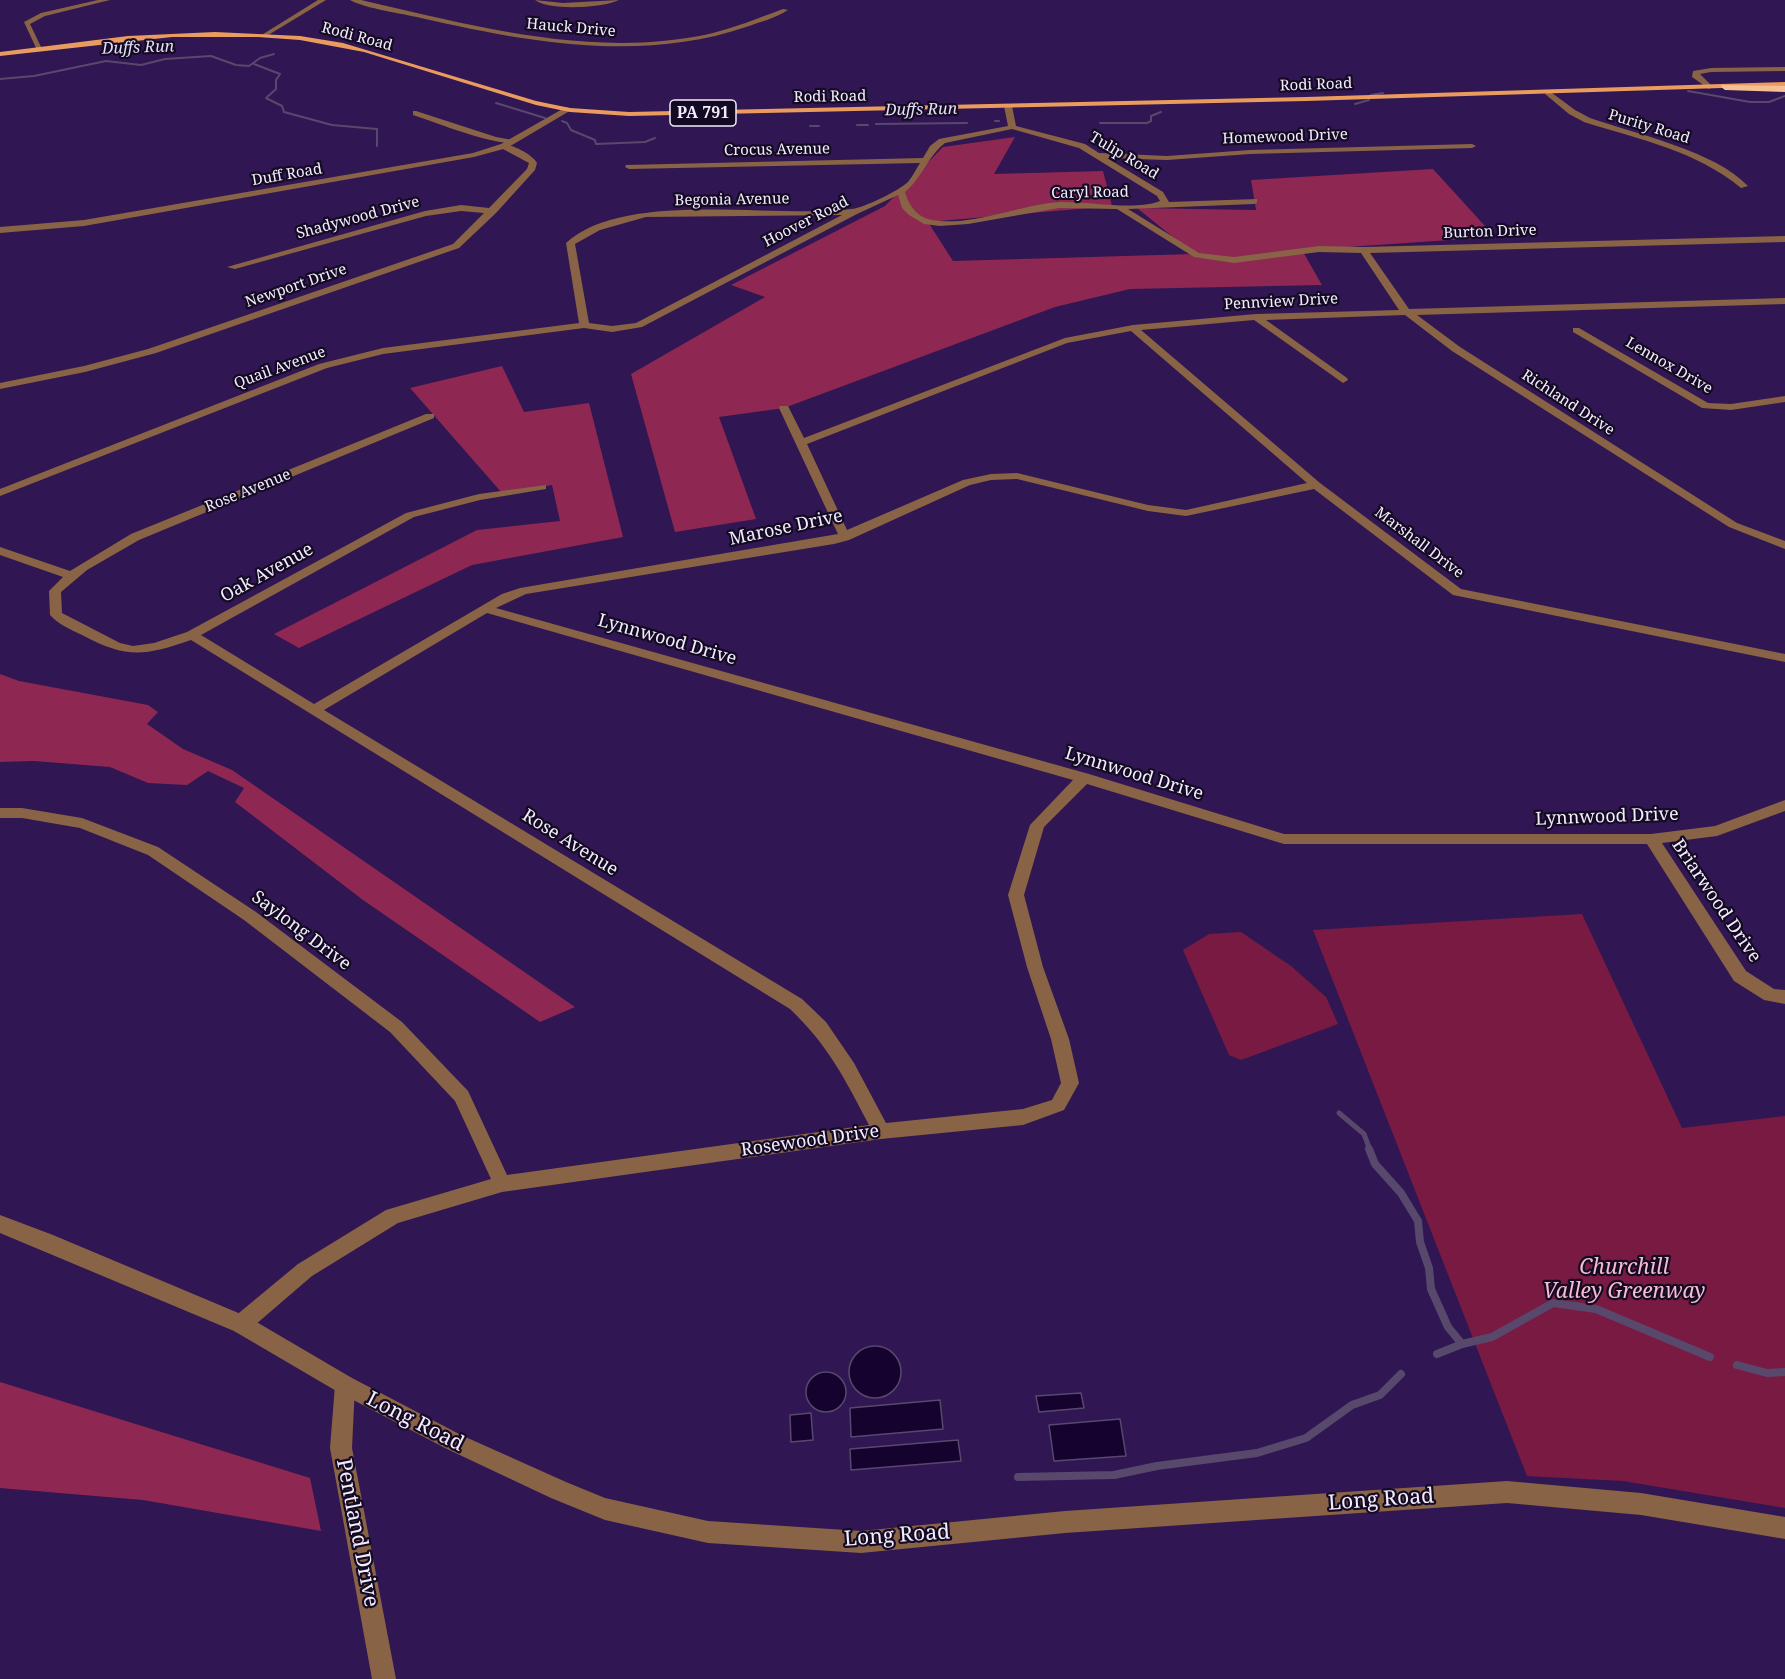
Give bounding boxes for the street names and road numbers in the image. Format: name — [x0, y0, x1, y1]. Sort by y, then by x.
street label: Hauck Drive — [526, 15, 616, 41]
street label: Rodi Road — [320, 19, 394, 55]
street label: Rodi Road — [1279, 75, 1353, 95]
street label: Rodi Road — [794, 87, 866, 107]
road number: PA 791 — [670, 100, 736, 126]
street label: Purity Road — [1606, 106, 1692, 148]
street label: Homewood Drive — [1222, 126, 1348, 148]
street label: Tulip Road — [1086, 128, 1162, 184]
street label: Crocus Avenue — [724, 140, 830, 160]
street label: Duff Road — [250, 160, 324, 190]
street label: Caryl Road — [1051, 183, 1129, 203]
street label: Begonia Avenue — [674, 190, 790, 210]
street label: Shadywood Drive — [295, 193, 421, 243]
street label: Hoover Road — [760, 193, 852, 251]
street label: Burton Drive — [1443, 221, 1537, 243]
street label: Newport Drive — [243, 260, 349, 312]
street label: Pennview Drive — [1223, 290, 1339, 314]
street label: Lennox Drive — [1622, 334, 1716, 398]
street label: Quail Avenue — [232, 343, 328, 393]
street label: Richland Drive — [1518, 366, 1618, 440]
street label: Rose Avenue — [203, 466, 293, 516]
street label: Marshall Drive — [1371, 504, 1467, 582]
street label: Marose Drive — [727, 505, 845, 551]
street label: Oak Avenue — [217, 539, 317, 607]
street label: Lynnwood Drive — [595, 610, 739, 670]
street label: Lynnwood Drive — [1062, 743, 1206, 805]
street label: Lynnwood Drive — [1535, 804, 1679, 830]
street label: Rose Avenue — [518, 805, 622, 881]
street label: Briarwood Drive — [1667, 835, 1765, 967]
street label: Saylong Drive — [247, 887, 355, 975]
street label: Rosewood Drive — [740, 1121, 880, 1161]
street label: Long Road — [362, 1387, 468, 1457]
street label: Pentland Drive — [330, 1457, 384, 1609]
street label: Long Road — [1327, 1484, 1435, 1516]
street label: Long Road — [843, 1520, 951, 1552]

